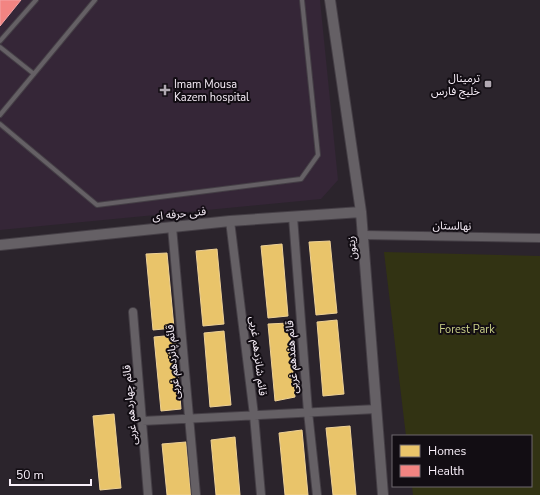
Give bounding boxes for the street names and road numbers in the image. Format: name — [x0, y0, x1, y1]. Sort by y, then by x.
street label: فنی حرفه ای — [151, 204, 207, 224]
street label: نهالستان — [432, 218, 472, 234]
street label: زیتون — [343, 235, 361, 261]
street label: قائم شانزدهم غربی — [245, 315, 270, 397]
street label: قائم هفدهم غربی — [282, 320, 303, 394]
street label: قائم پانزدهم غربی — [162, 324, 185, 400]
street label: قائم چهاردهم غربی — [119, 364, 142, 446]

